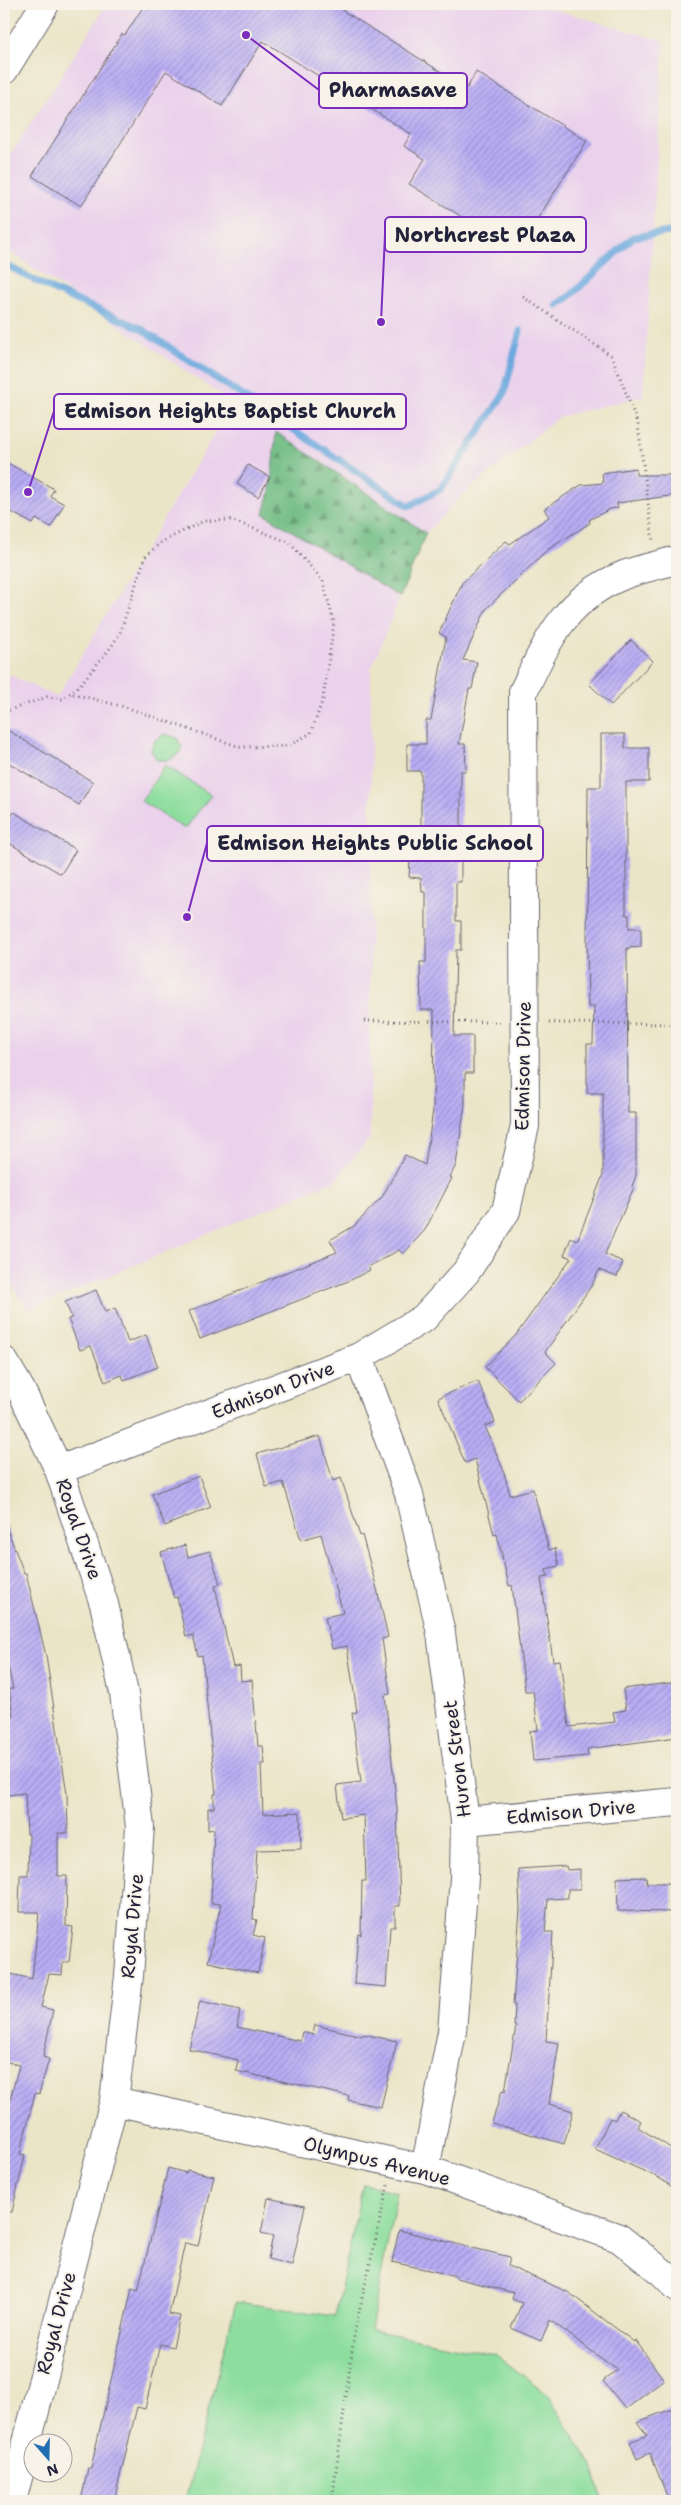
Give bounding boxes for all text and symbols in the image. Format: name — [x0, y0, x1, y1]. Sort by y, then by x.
callout: Pharmasave — [319, 73, 467, 108]
text: Pharmasave — [329, 77, 457, 103]
callout: Northcrest Plaza — [385, 217, 586, 252]
text: Northcrest Plaza — [395, 222, 576, 248]
callout: Edmison Heights Baptist Church — [54, 394, 406, 429]
text: Edmison Heights Baptist Church — [64, 398, 396, 424]
callout: Edmison Heights Public School — [207, 826, 543, 861]
text: Edmison Heights Public School — [217, 830, 533, 856]
street label: Edmison Drive — [509, 1001, 537, 1131]
street label: Edmison Drive — [208, 1355, 338, 1425]
street label: Royal Drive — [50, 1475, 108, 1583]
street label: Huron Street — [437, 1699, 477, 1819]
street label: Edmison Drive — [505, 1794, 637, 1830]
street label: Royal Drive — [115, 1872, 149, 1980]
street label: Olympus Avenue — [301, 2131, 453, 2191]
street label: Royal Drive — [30, 2269, 82, 2377]
north arrow — [22, 2432, 72, 2482]
text: N — [44, 2460, 61, 2481]

